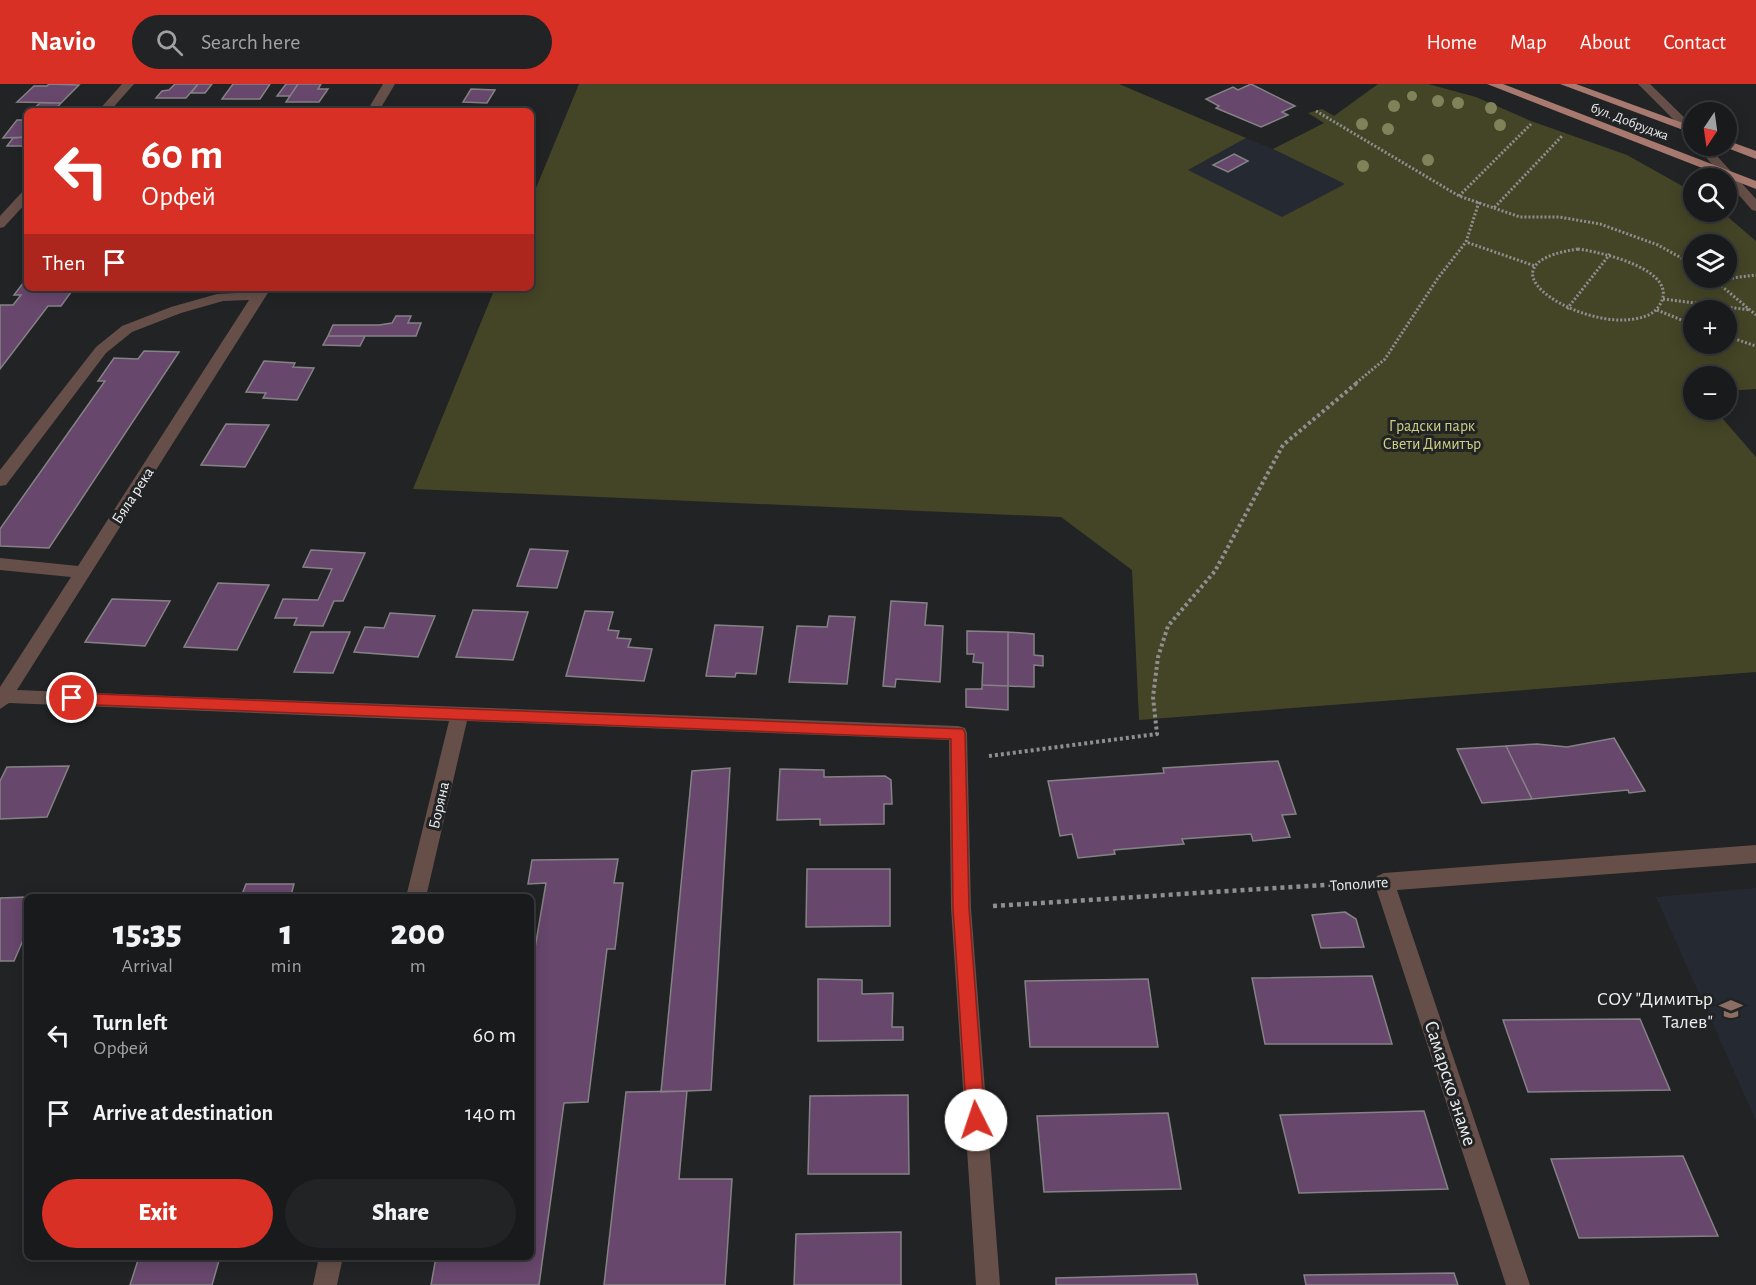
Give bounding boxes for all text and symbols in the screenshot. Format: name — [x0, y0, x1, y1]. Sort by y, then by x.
search box — [132, 15, 552, 69]
icon: search — [153, 26, 186, 59]
text: Navio — [30, 28, 96, 56]
text: Search here — [201, 31, 300, 53]
text: Home — [1426, 32, 1477, 53]
text: Map — [1510, 32, 1547, 53]
text: About — [1580, 32, 1630, 53]
text: Contact — [1663, 32, 1726, 53]
street label: бул. Добруджа — [1589, 101, 1671, 143]
north arrow — [1683, 102, 1737, 156]
map controls — [1683, 102, 1737, 420]
icon: left — [42, 132, 120, 210]
text: 60 m — [141, 134, 223, 176]
button: search — [1683, 168, 1737, 222]
text: Орфей — [141, 183, 216, 210]
button: layers — [1683, 234, 1737, 288]
icon: arrive — [98, 246, 131, 279]
text: Then — [42, 252, 86, 274]
button: + — [1683, 300, 1737, 354]
button: − — [1683, 366, 1737, 420]
park label: Градски парк Свети Димитър — [1383, 418, 1481, 452]
street label: Бяла река — [109, 465, 157, 527]
pin — [46, 672, 97, 723]
icon: arrive — [55, 681, 88, 714]
street label: Боряна — [426, 780, 452, 830]
street label: Тополите — [1329, 874, 1389, 894]
text: 15:35 — [113, 915, 182, 951]
text: 1 — [280, 915, 293, 951]
text: 200 — [391, 915, 445, 951]
text: Arrival — [122, 956, 173, 976]
text: min — [271, 956, 302, 976]
text: m — [410, 956, 426, 976]
place label: СОУ "Димитър Талев" — [1597, 989, 1713, 1032]
school or university icon: СОУ "Димитър Талев" — [1718, 996, 1744, 1022]
text: Turn left — [93, 1012, 167, 1034]
street label: Самарско знаме — [1420, 1018, 1480, 1148]
icon: left — [42, 1019, 75, 1052]
text: 60 m — [473, 1024, 516, 1046]
text: Орфей — [93, 1038, 149, 1058]
position arrow — [944, 1088, 1008, 1152]
icon: arrive — [42, 1097, 75, 1130]
text: Arrive at destination — [93, 1102, 273, 1124]
text: 140 m — [465, 1102, 516, 1124]
button: Exit — [42, 1179, 273, 1248]
button: Share — [285, 1179, 516, 1248]

